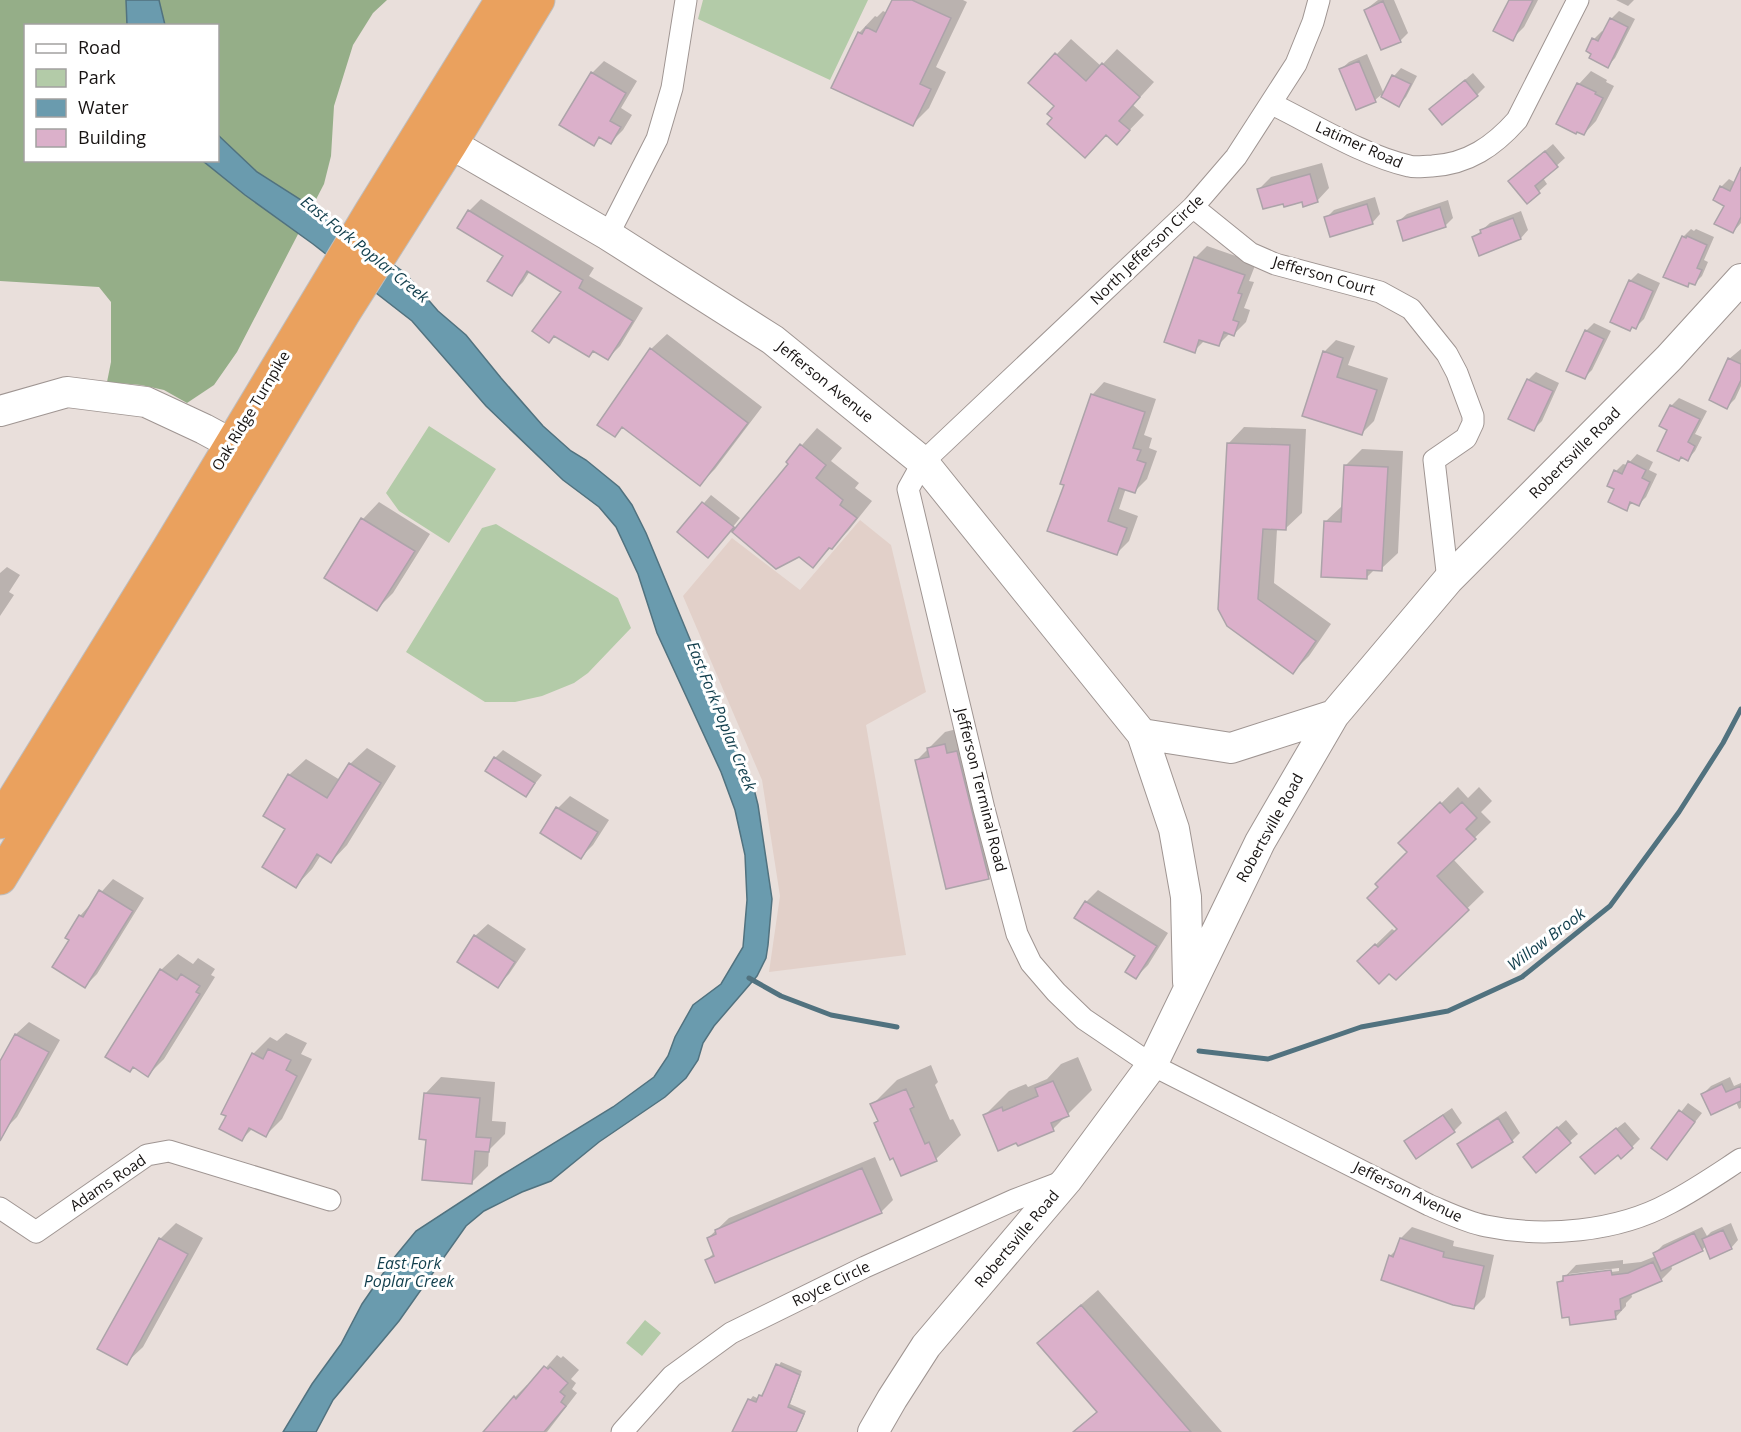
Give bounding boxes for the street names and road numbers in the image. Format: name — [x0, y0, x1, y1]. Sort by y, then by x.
street label: Latimer Road — [1313, 116, 1406, 172]
street label: North Jefferson Circle — [1085, 190, 1207, 309]
street label: Jefferson Court — [1269, 250, 1378, 299]
street label: Jefferson Avenue — [772, 335, 878, 426]
street label: Oak Ridge Turnpike — [206, 347, 294, 474]
street label: Robertsville Road — [1524, 402, 1624, 502]
street label: Jefferson Terminal Road — [951, 704, 1012, 874]
street label: Robertsville Road — [1231, 770, 1307, 885]
street label: Adams Road — [65, 1149, 149, 1215]
street label: Jefferson Avenue — [1349, 1155, 1466, 1226]
street label: Robertsville Road — [970, 1185, 1063, 1291]
street label: Royce Circle — [788, 1256, 873, 1311]

